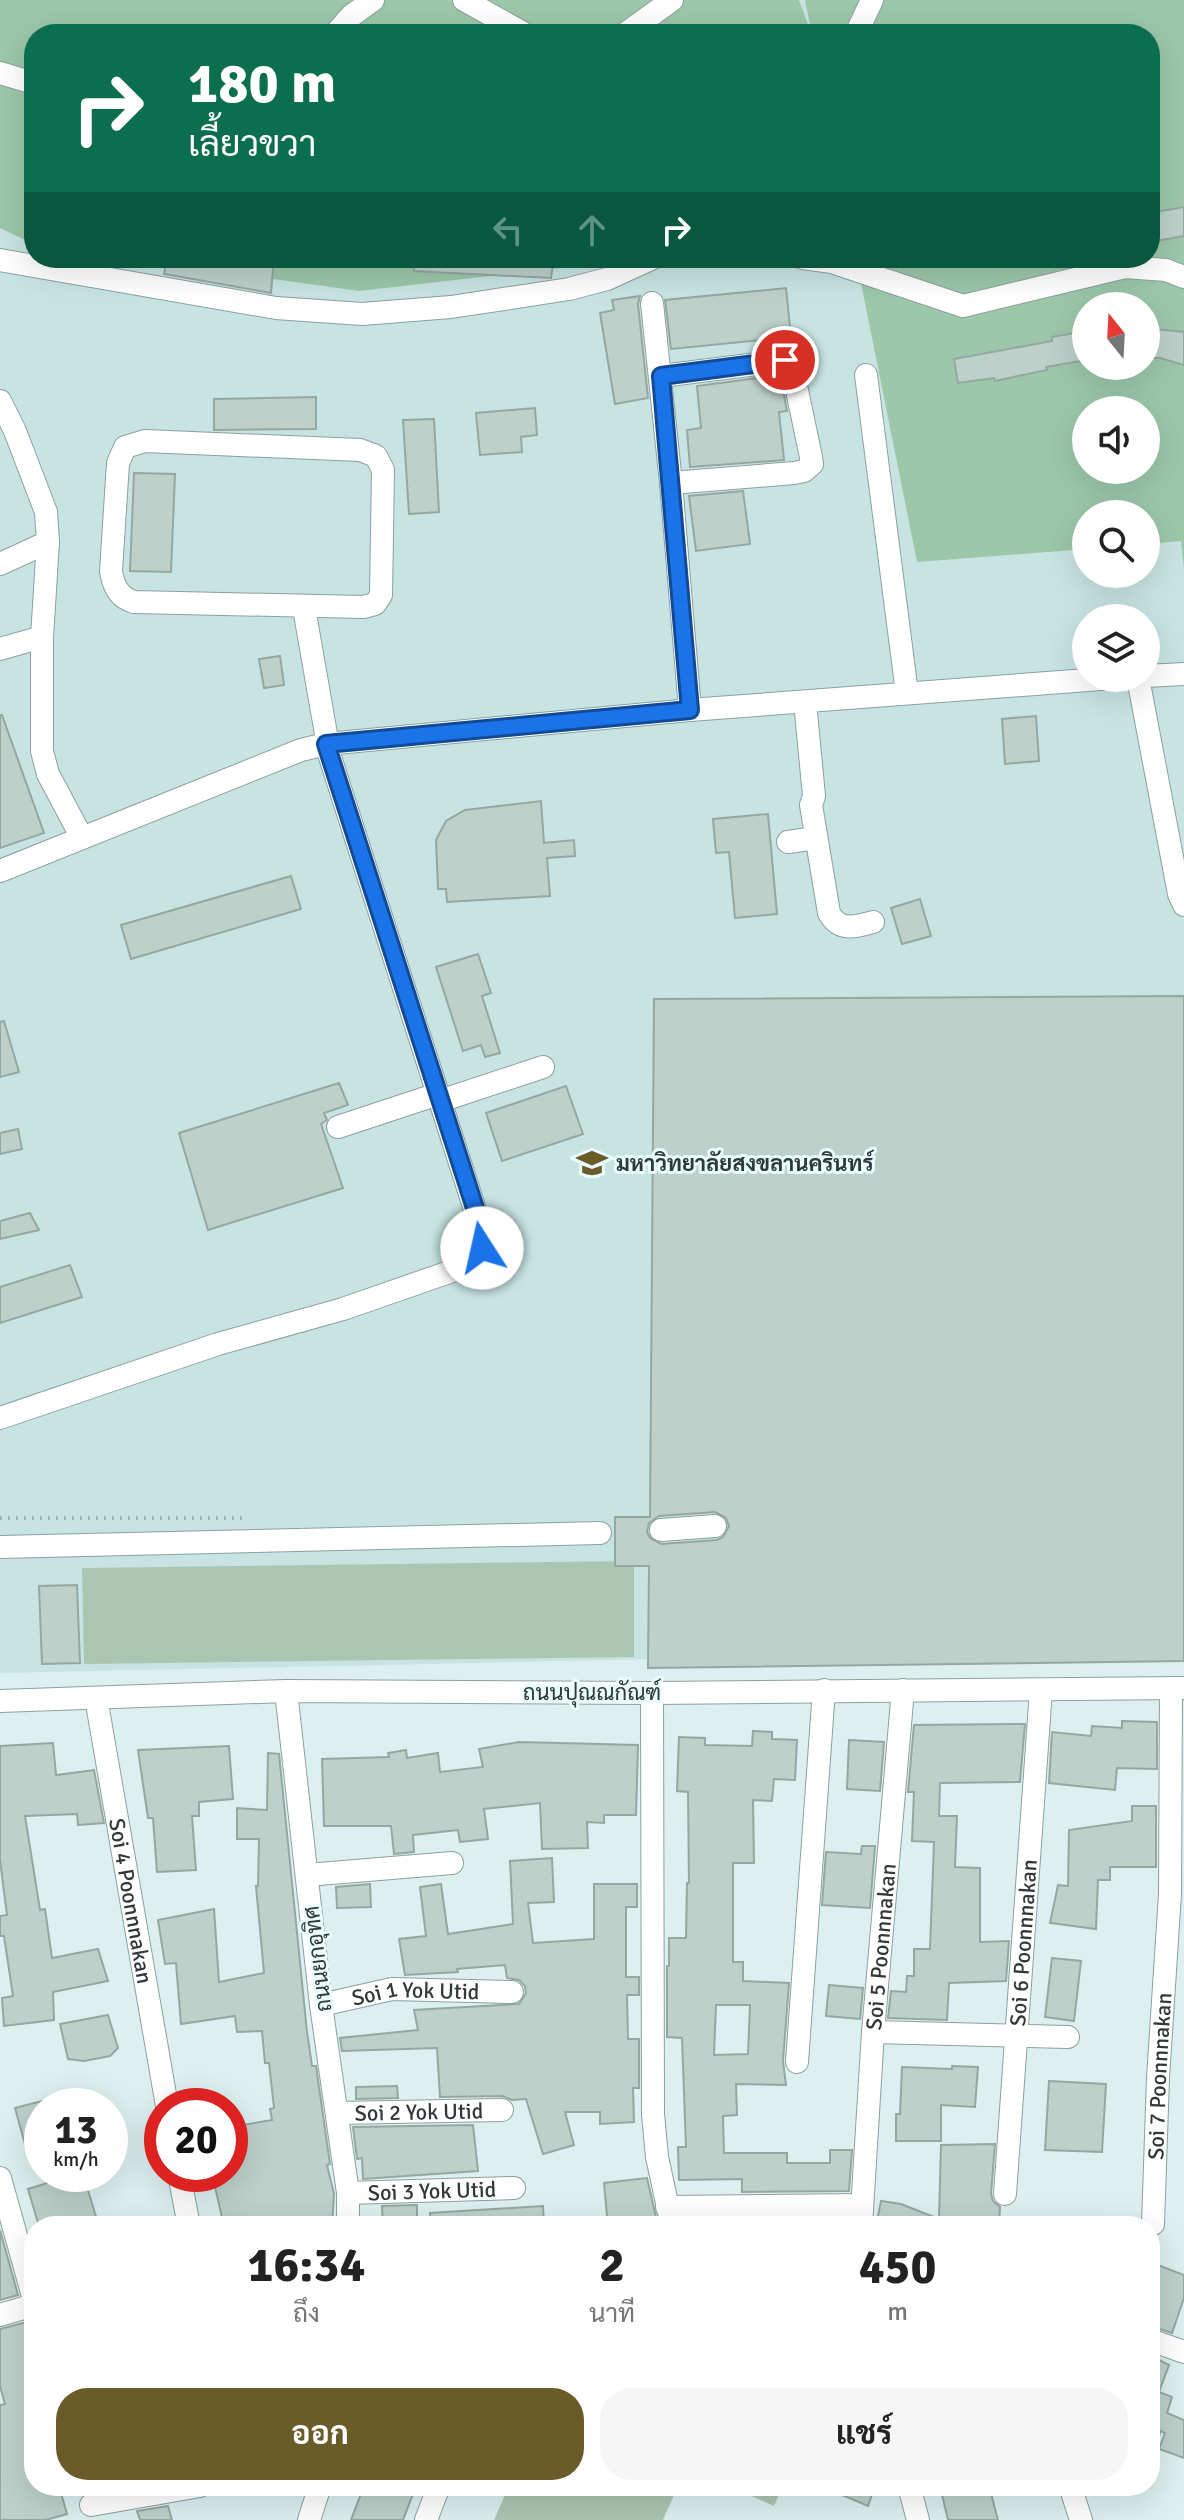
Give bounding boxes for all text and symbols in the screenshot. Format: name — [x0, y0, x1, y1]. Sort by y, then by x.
text: 180 m — [188, 49, 336, 118]
icon: right — [56, 56, 160, 160]
text: เลี้ยวขวา — [188, 122, 316, 167]
icon: left — [486, 208, 530, 252]
icon: ahead — [570, 208, 614, 252]
icon: right — [654, 208, 698, 252]
north arrow — [1072, 292, 1160, 380]
map controls — [1072, 292, 1160, 692]
pin — [751, 326, 819, 394]
icon: arrive — [763, 338, 807, 382]
button: sound — [1072, 396, 1160, 484]
button: search — [1072, 500, 1160, 588]
button: layers — [1072, 604, 1160, 692]
school or university icon: มหาวิทยาลัยสงขลานครินทร์ — [575, 1146, 609, 1180]
place label: มหาวิทยาลัยสงขลานครินทร์ — [616, 1149, 875, 1177]
position arrow — [440, 1206, 524, 1290]
street label: ถนนปุณณกัณฑ์ — [523, 1678, 661, 1708]
street label: Soi 4 Poonnnakan — [103, 1816, 158, 1986]
street label: Soi 6 Poonnnakan — [1004, 1858, 1043, 2027]
street label: Soi 5 Poonnnakan — [860, 1862, 902, 2031]
street label: ถนนยกอุทิศ — [298, 1904, 339, 2014]
street label: Soi 1 Yok Utid — [349, 1975, 480, 2012]
street label: Soi 7 Poonnnakan — [1142, 1992, 1178, 2160]
speed limit sign: 20 — [144, 2088, 248, 2192]
street label: Soi 2 Yok Utid — [354, 2097, 484, 2127]
text: 13 — [54, 2105, 98, 2155]
text: km/h — [53, 2147, 99, 2172]
street label: Soi 3 Yok Utid — [367, 2176, 497, 2206]
text: 16:34 — [248, 2236, 365, 2295]
text: 2 — [599, 2236, 625, 2295]
text: 450 — [859, 2238, 936, 2297]
text: m — [887, 2296, 908, 2328]
text: ถึง — [293, 2298, 320, 2330]
text: นาที — [589, 2298, 635, 2330]
button: ออก — [56, 2388, 584, 2480]
button: แชร์ — [600, 2388, 1128, 2480]

